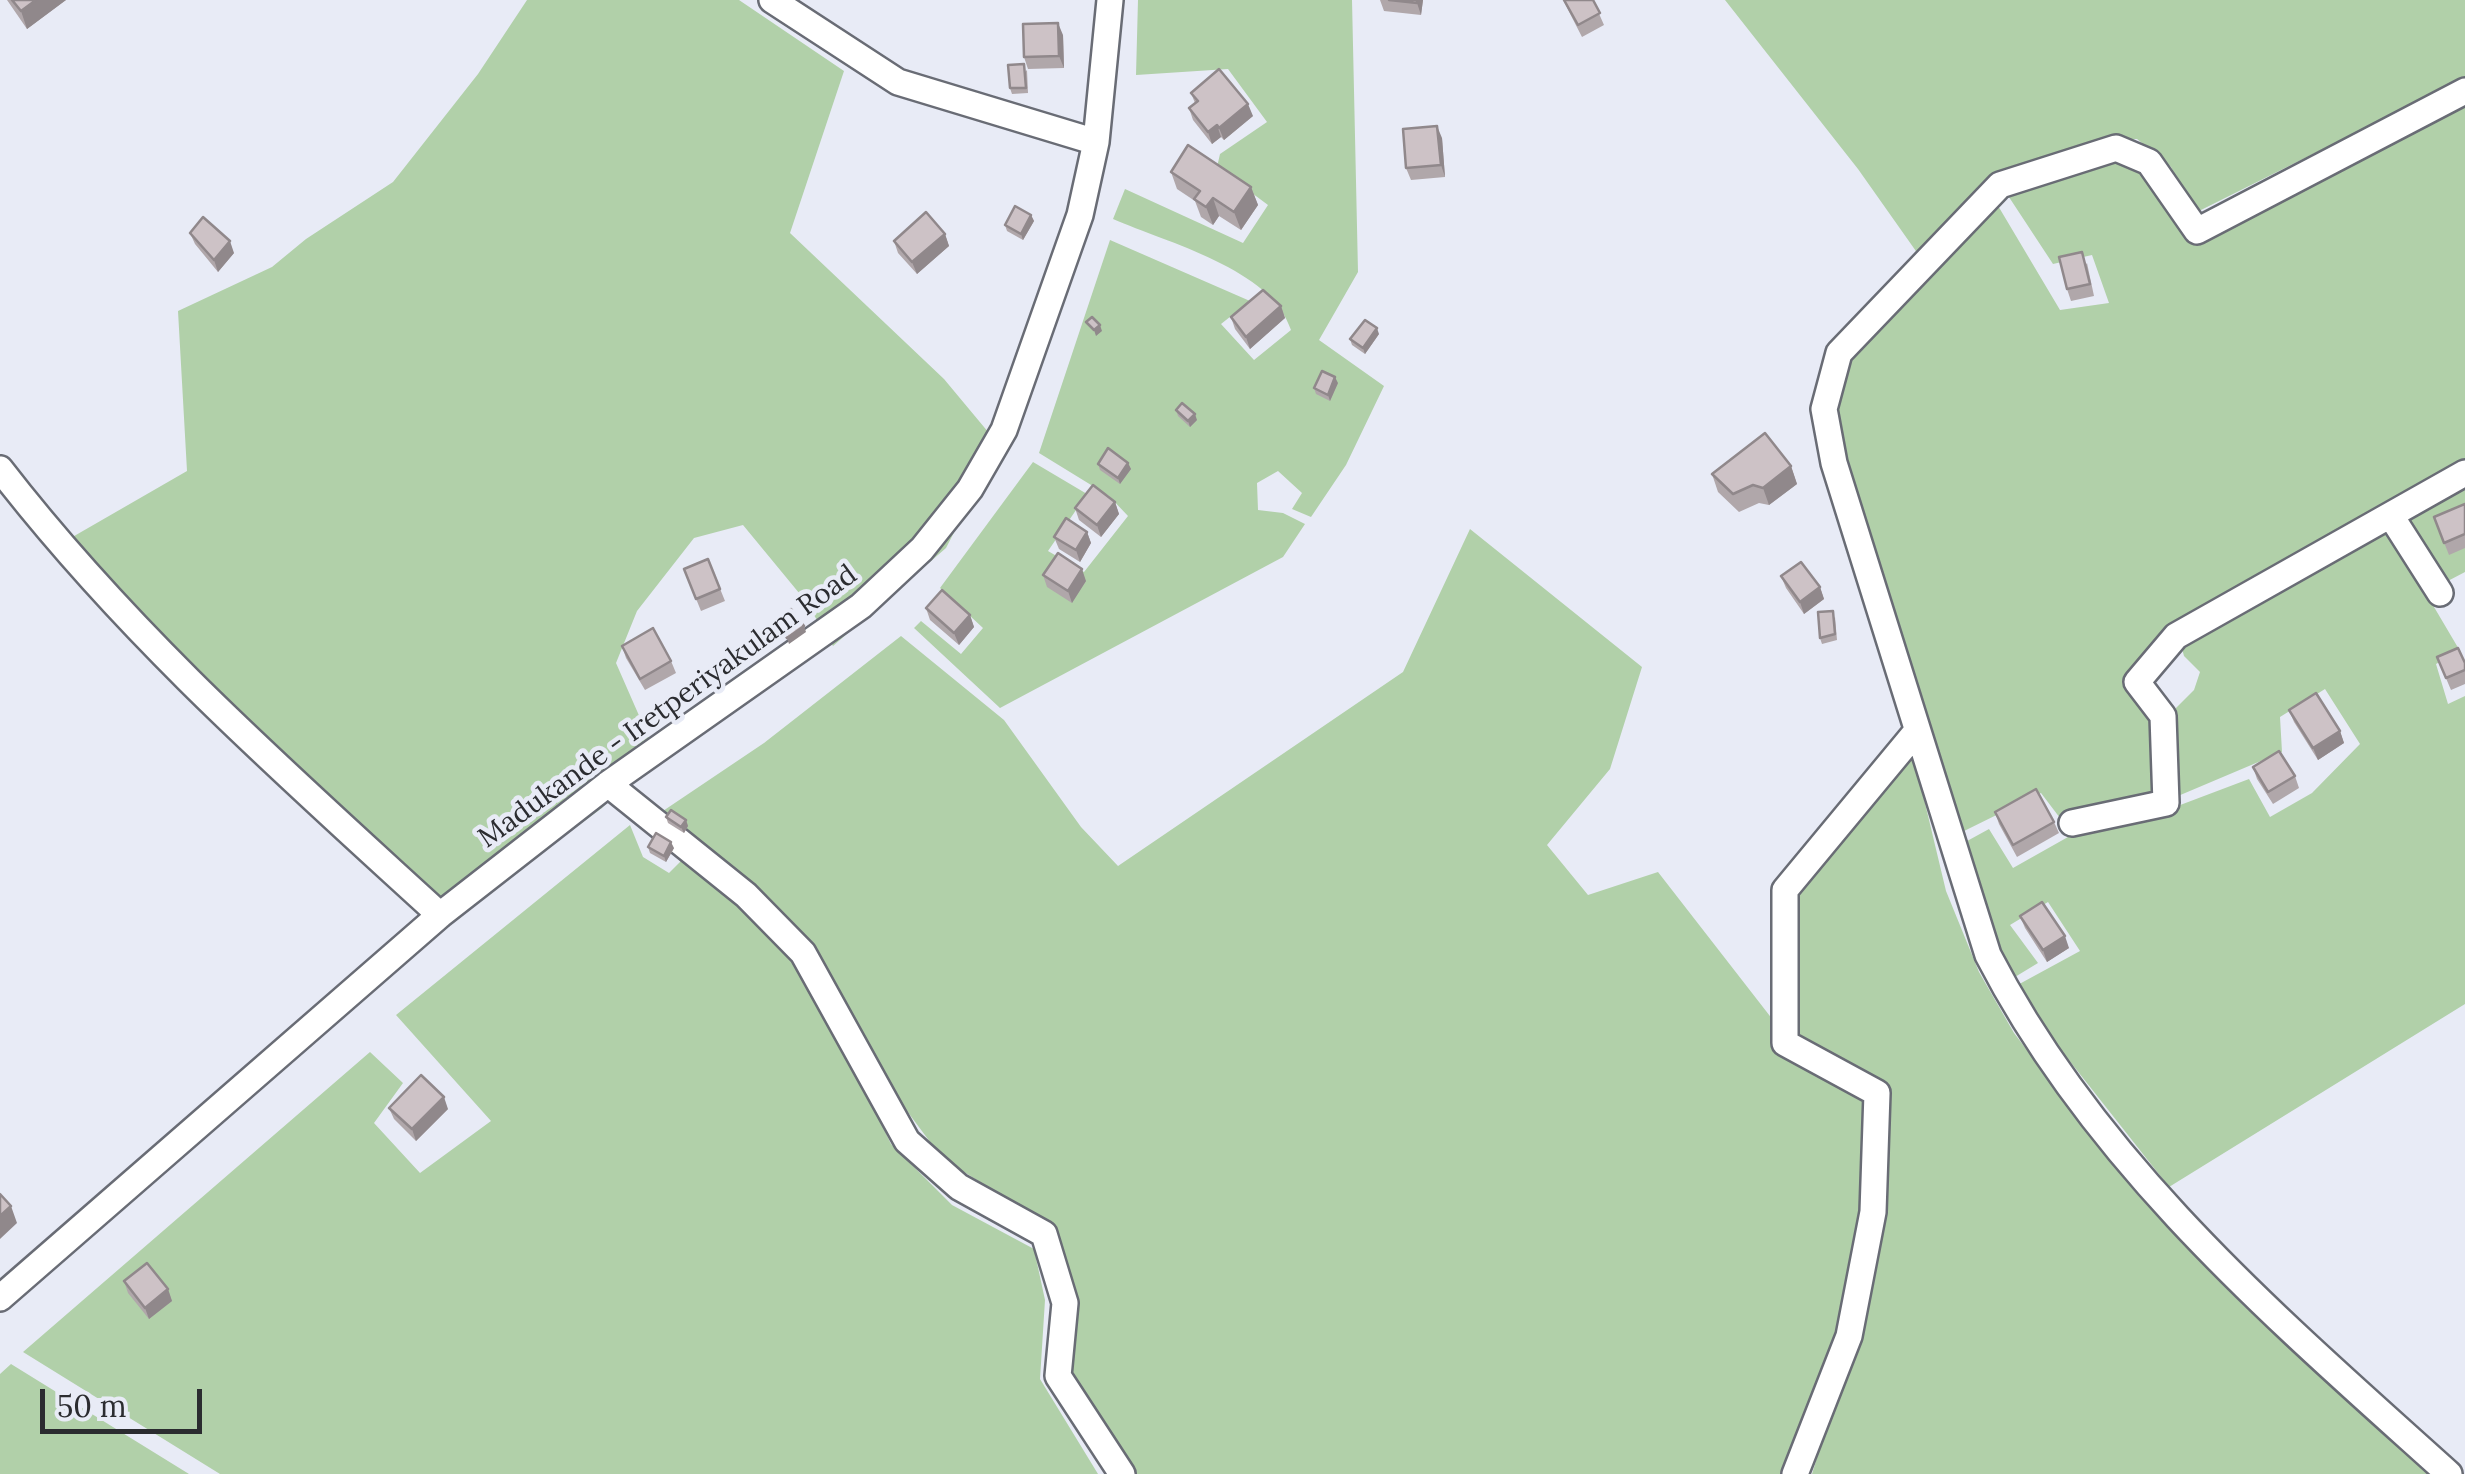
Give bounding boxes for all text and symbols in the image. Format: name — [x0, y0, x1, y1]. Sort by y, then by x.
street label: Madukande - Iretperiyakulam Road — [472, 558, 864, 856]
scale bar — [45, 1369, 208, 1431]
text: 50 m — [57, 1387, 127, 1425]

